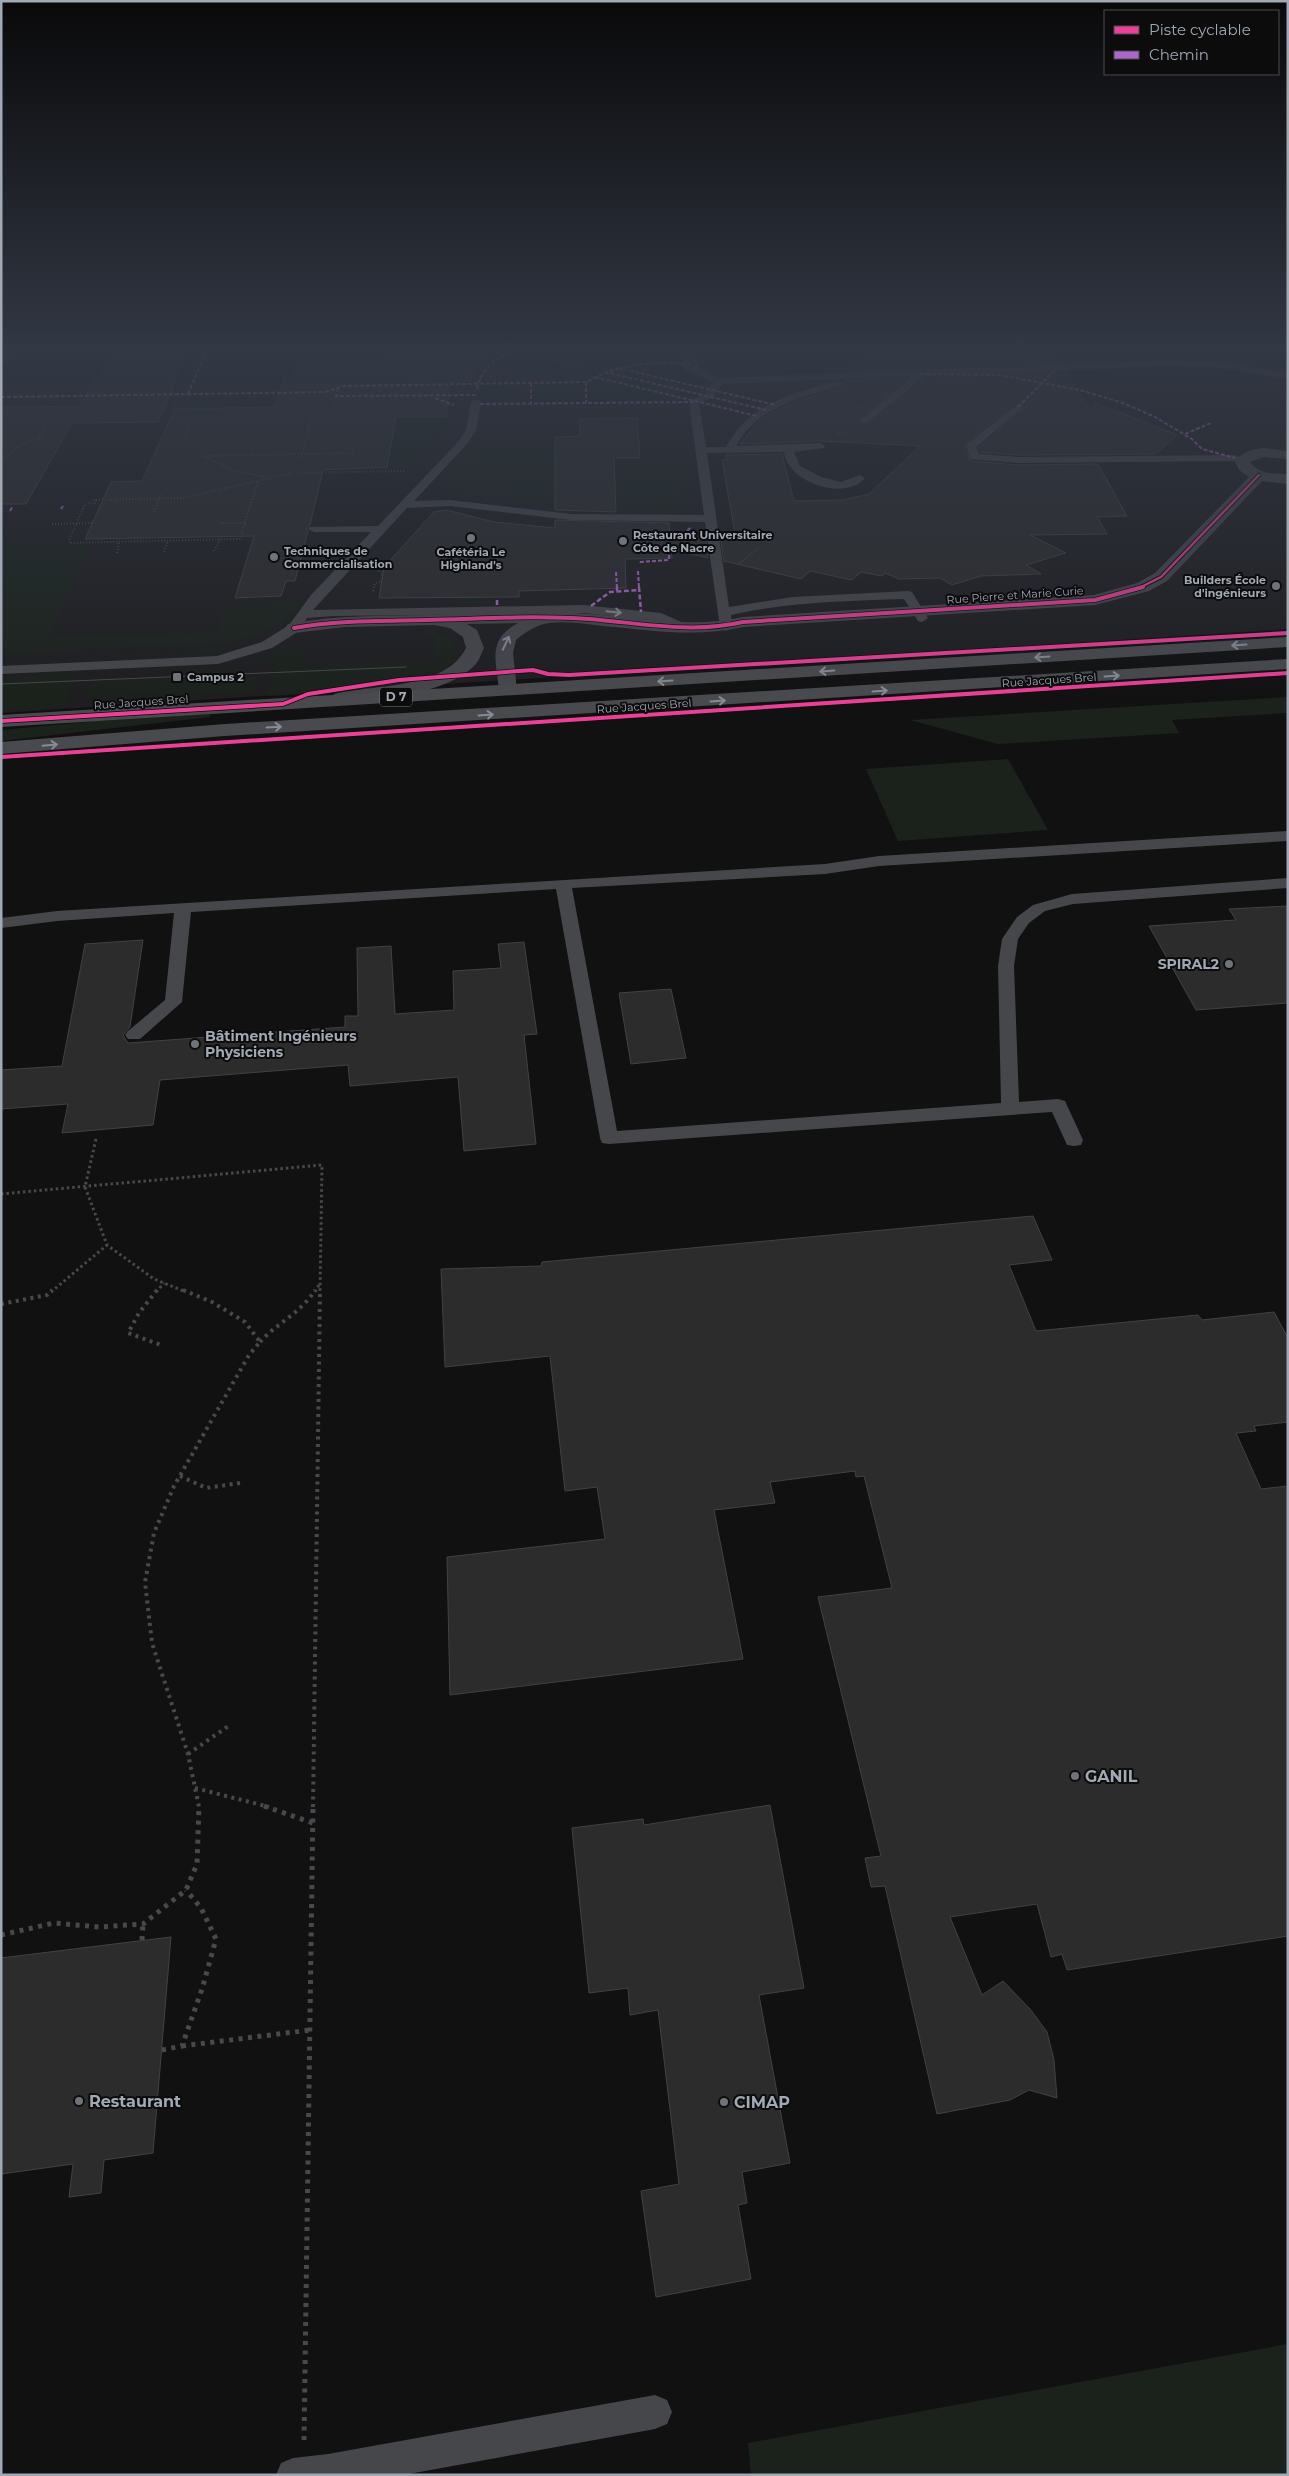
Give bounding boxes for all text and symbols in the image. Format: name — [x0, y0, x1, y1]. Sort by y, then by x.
legend — [1104, 10, 1279, 75]
text: Piste cyclable — [1149, 20, 1251, 39]
text: Chemin — [1149, 45, 1209, 64]
place label: Restaurant Universitaire Côte de Nacre — [633, 528, 773, 555]
marker: Cafétéria Le Highland's — [465, 532, 477, 544]
marker: Restaurant Universitaire Côte de Nacre — [617, 535, 629, 547]
place label: Techniques de Commercialisation — [284, 544, 392, 571]
place label: Cafétéria Le Highland's — [437, 545, 505, 572]
marker: Techniques de Commercialisation — [268, 551, 280, 563]
place label: Builders École d'ingénieurs — [1184, 573, 1266, 600]
marker: Builders École d'ingénieurs — [1270, 580, 1282, 592]
street label: Rue Pierre et Marie Curie — [946, 583, 1084, 607]
one-way arrow — [606, 607, 622, 617]
one-way arrow — [502, 636, 512, 651]
one-way arrow — [1231, 640, 1247, 649]
one-way arrow — [1034, 653, 1050, 662]
one-way arrow — [820, 666, 836, 675]
place label: Campus 2 — [187, 670, 244, 684]
street label: Rue Jacques Brel — [1001, 670, 1097, 690]
marker: Campus 2 — [171, 671, 183, 683]
one-way arrow — [1104, 671, 1120, 680]
one-way arrow — [657, 676, 673, 685]
one-way arrow — [872, 686, 888, 695]
road number: D 7 — [380, 688, 412, 706]
street label: Rue Jacques Brel — [93, 692, 189, 712]
street label: Rue Jacques Brel — [596, 696, 692, 716]
one-way arrow — [710, 696, 726, 705]
one-way arrow — [478, 711, 494, 720]
one-way arrow — [265, 723, 281, 732]
one-way arrow — [42, 740, 58, 749]
place label: SPIRAL2 — [1158, 955, 1219, 973]
marker: SPIRAL2 — [1223, 958, 1235, 970]
place label: Bâtiment Ingénieurs Physiciens — [205, 1027, 357, 1061]
marker: Bâtiment Ingénieurs Physiciens — [189, 1038, 201, 1050]
place label: GANIL — [1085, 1767, 1138, 1786]
marker: GANIL — [1069, 1770, 1081, 1782]
place label: Restaurant — [89, 2092, 181, 2111]
place label: CIMAP — [734, 2093, 790, 2112]
marker: Restaurant — [73, 2095, 85, 2107]
marker: CIMAP — [718, 2096, 730, 2108]

